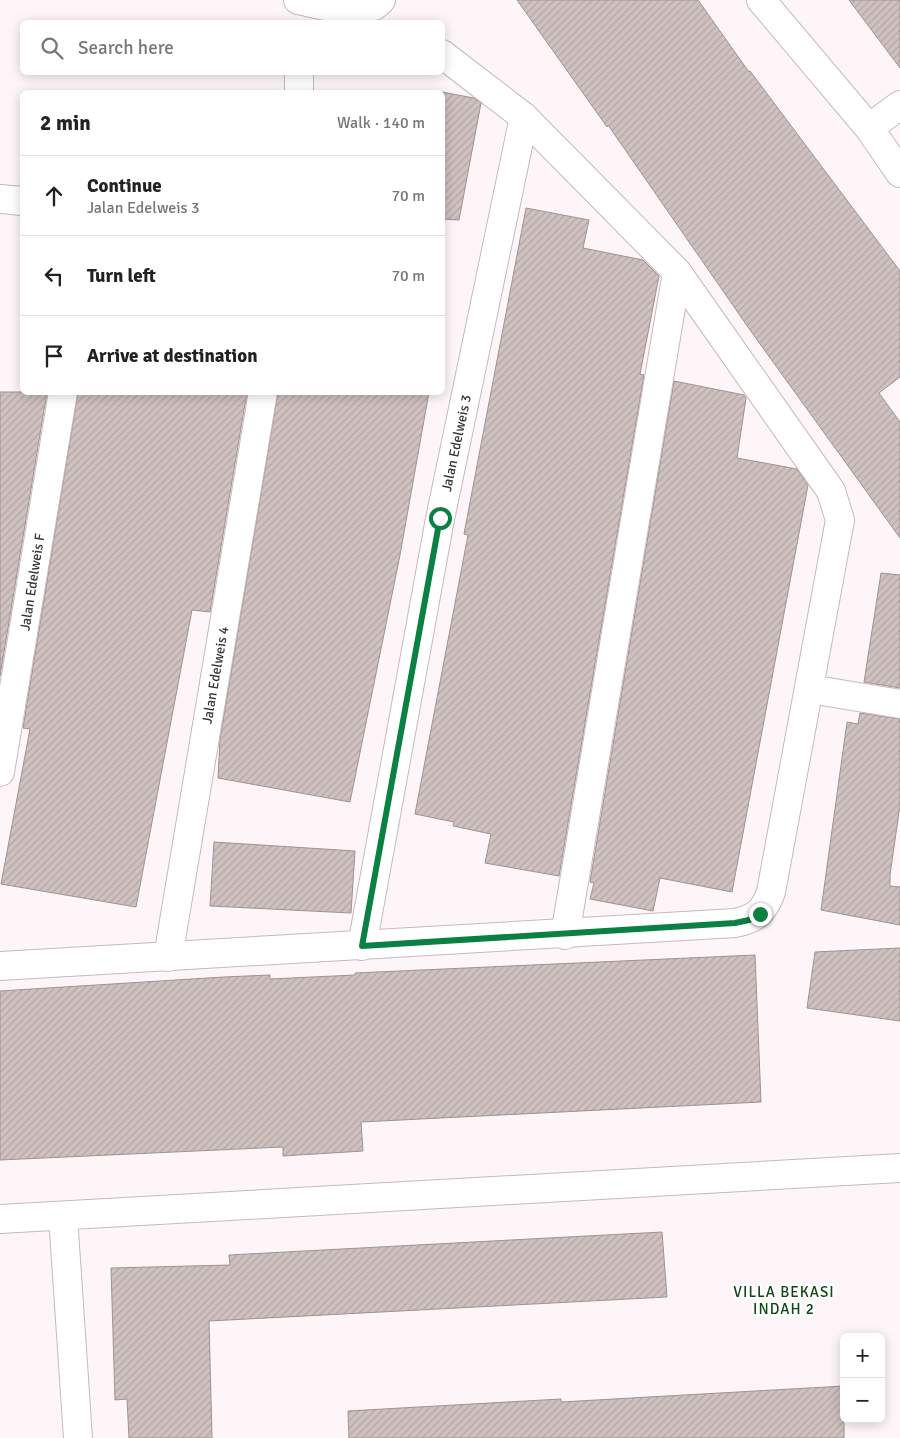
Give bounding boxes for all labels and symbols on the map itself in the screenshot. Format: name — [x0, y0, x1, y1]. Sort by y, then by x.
street label: Jalan Edelweis 3 — [438, 393, 475, 493]
route start — [429, 507, 452, 530]
street label: Jalan Edelweis F — [16, 532, 49, 632]
street label: Jalan Edelweis 4 — [199, 625, 233, 725]
route end — [749, 903, 772, 926]
district label: VILLA BEKASI INDAH 2 — [733, 1283, 835, 1318]

